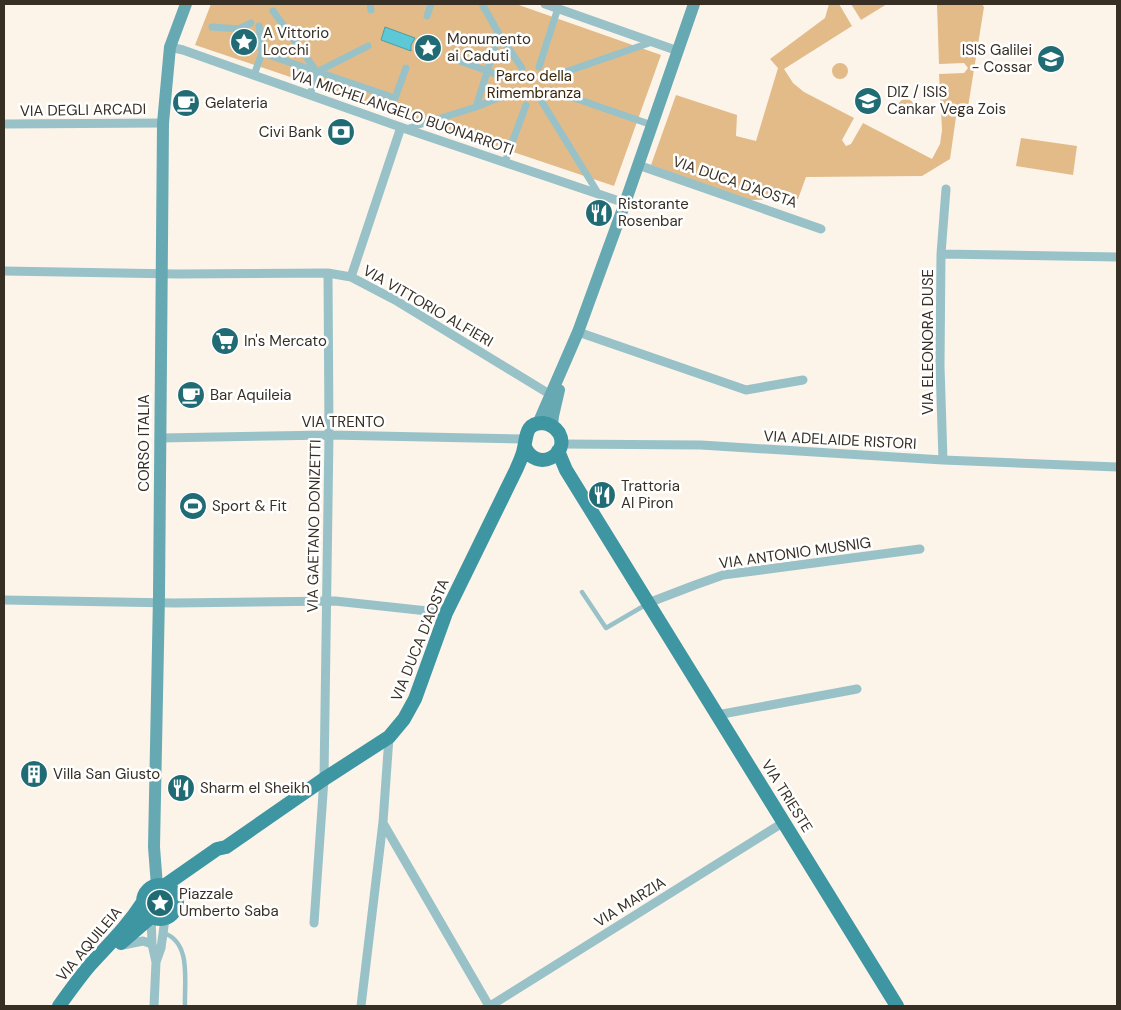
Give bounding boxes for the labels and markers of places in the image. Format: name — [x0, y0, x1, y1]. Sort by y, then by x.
place label: A Vittorio Locchi — [263, 23, 329, 60]
place icon: A Vittorio Locchi — [229, 27, 259, 57]
place label: Monumento ai Caduti — [447, 29, 531, 66]
place icon: Monumento ai Caduti — [413, 33, 443, 63]
place label: ISIS Galilei - Cossar — [962, 40, 1032, 77]
school or university icon: ISIS Galilei - Cossar — [1036, 44, 1066, 74]
place label: DIZ / ISIS Cankar Vega Zois — [887, 82, 1006, 119]
school or university icon: DIZ / ISIS Cankar Vega Zois — [853, 86, 883, 116]
cafe icon: Gelateria — [171, 88, 201, 118]
place label: Gelateria — [205, 93, 268, 113]
bank icon: Civi Bank — [326, 117, 356, 147]
place label: Civi Bank — [259, 122, 322, 142]
place label: Ristorante Rosenbar — [618, 194, 689, 231]
restaurant icon: Ristorante Rosenbar — [584, 198, 614, 228]
supermarket icon: In's Mercato — [210, 326, 240, 356]
place label: In's Mercato — [244, 331, 327, 351]
cafe icon: Bar Aquileia — [176, 380, 206, 410]
place label: Bar Aquileia — [210, 385, 292, 405]
place label: Trattoria Al Piron — [621, 476, 680, 513]
restaurant icon: Trattoria Al Piron — [587, 480, 617, 510]
sports icon: Sport & Fit — [178, 491, 208, 521]
place label: Sport & Fit — [212, 496, 287, 516]
building icon: Villa San Giusto — [19, 759, 49, 789]
place label: Villa San Giusto — [53, 764, 160, 784]
restaurant icon: Sharm el Sheikh — [166, 773, 196, 803]
place label: Sharm el Sheikh — [200, 778, 310, 798]
place label: Piazzale Umberto Saba — [179, 884, 279, 921]
place icon: Piazzale Umberto Saba — [145, 888, 175, 918]

